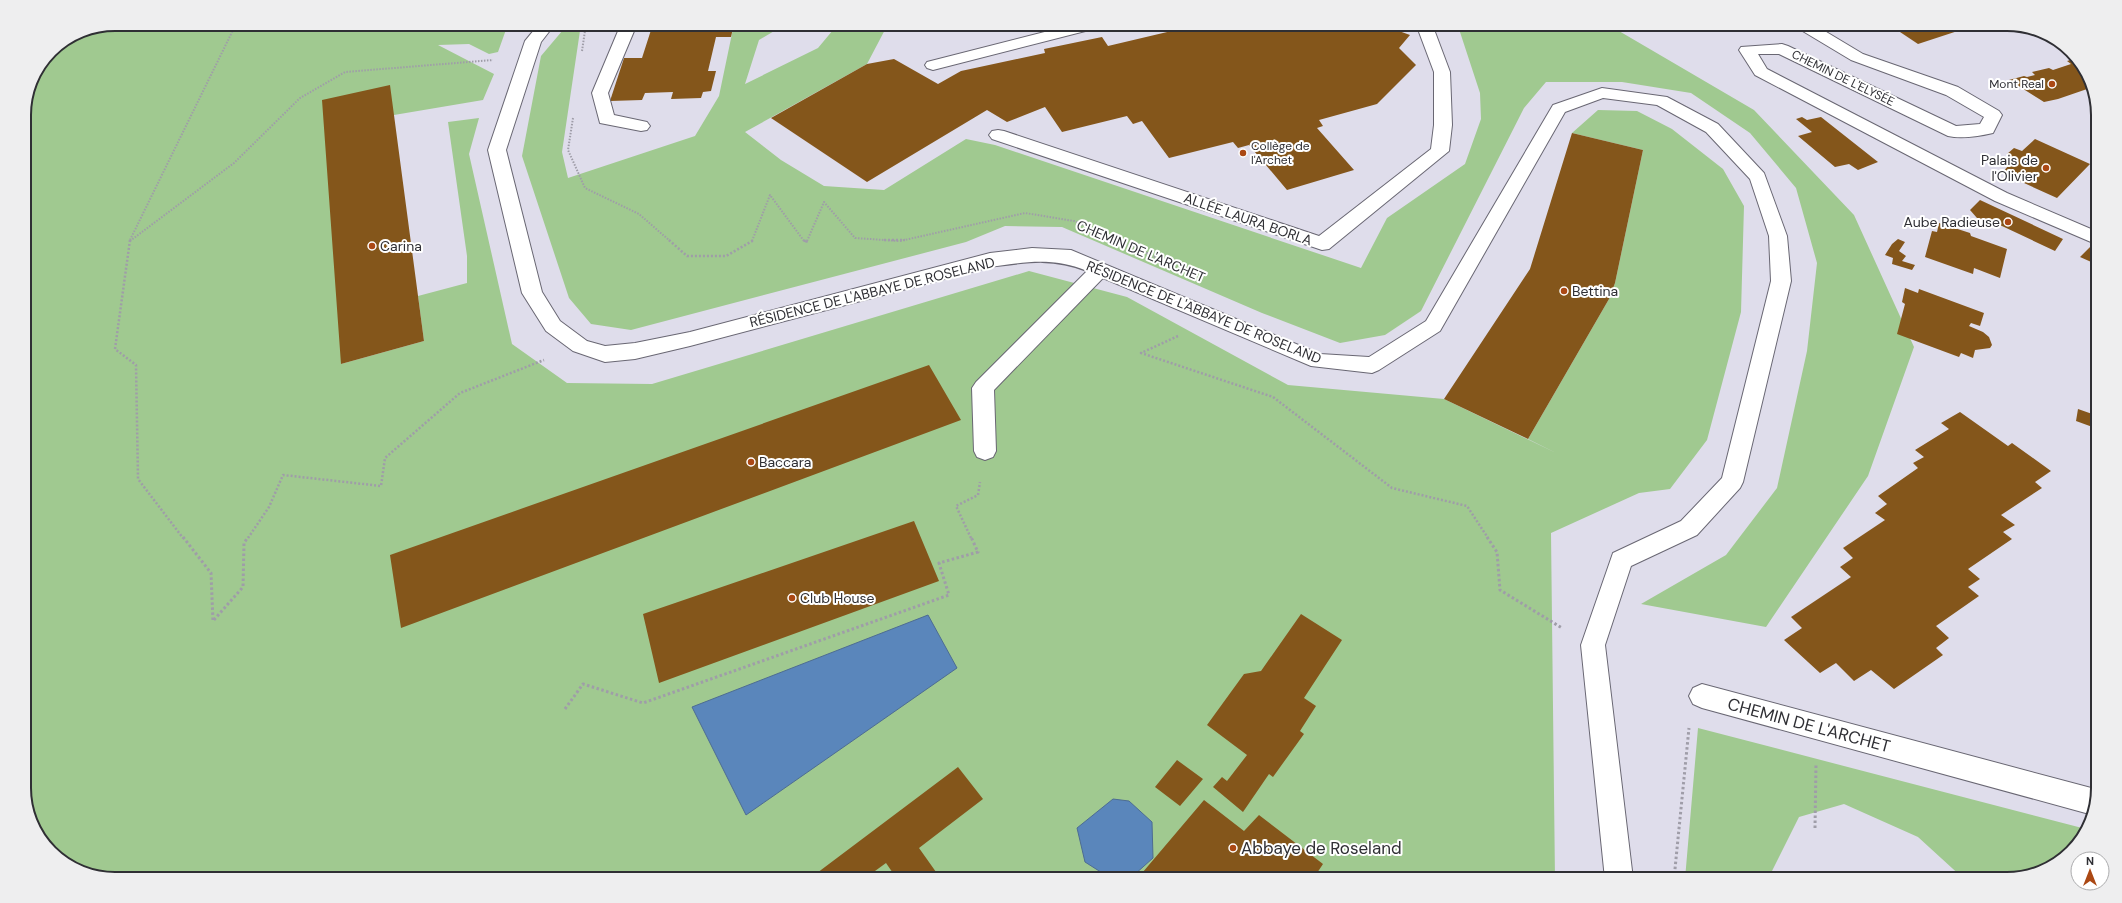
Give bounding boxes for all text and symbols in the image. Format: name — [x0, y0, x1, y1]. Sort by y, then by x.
street label: CHEMIN DE L'ELYSÉE — [1789, 46, 1897, 110]
place label: Mont Real — [1989, 76, 2044, 92]
marker: Mont Real — [2047, 79, 2057, 89]
place label: Collège de l'Archet — [1251, 138, 1310, 168]
marker: Collège de l'Archet — [1238, 148, 1248, 158]
place label: Palais de l'Olivier — [1981, 151, 2038, 185]
marker: Palais de l'Olivier — [2041, 163, 2051, 173]
street label: ALLÉE LAURA BORLA — [1181, 189, 1315, 249]
place label: Aube Radieuse — [1904, 213, 2000, 231]
street label: CHEMIN DE L'ARCHET — [1074, 216, 1208, 286]
marker: Aube Radieuse — [2003, 217, 2013, 227]
place label: Carina — [380, 237, 422, 255]
marker: Carina — [367, 241, 377, 251]
street label: RÉSIDENCE DE L'ABBAYE DE ROSELAND — [747, 253, 997, 331]
street label: RÉSIDENCE DE L'ABBAYE DE ROSELAND — [1084, 256, 1324, 368]
place label: Bettina — [1572, 282, 1618, 300]
marker: Bettina — [1559, 286, 1569, 296]
place label: Baccara — [759, 453, 812, 471]
marker: Baccara — [746, 457, 756, 467]
place label: Club House — [800, 589, 875, 607]
marker: Club House — [787, 593, 797, 603]
street label: CHEMIN DE L'ARCHET — [1725, 693, 1893, 757]
place label: Abbaye de Roseland — [1241, 837, 1402, 859]
marker: Abbaye de Roseland — [1228, 843, 1238, 853]
north arrow — [2070, 851, 2110, 891]
text: N — [2086, 854, 2094, 868]

